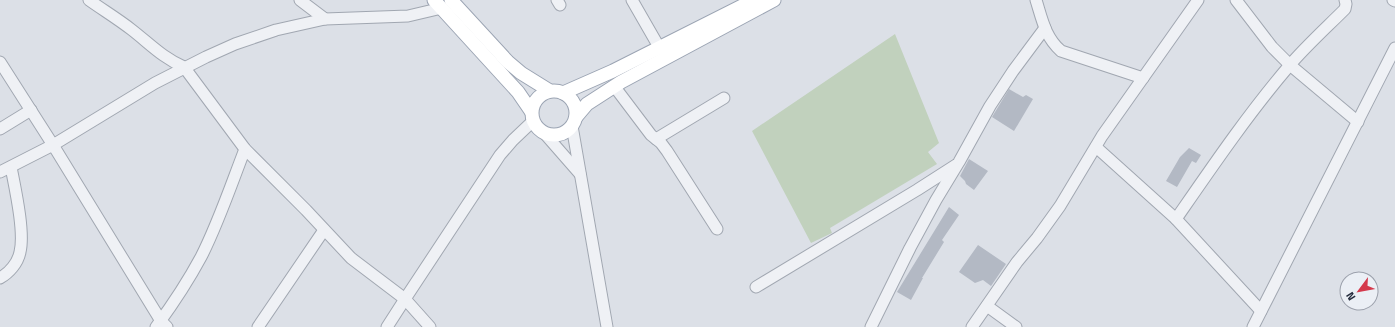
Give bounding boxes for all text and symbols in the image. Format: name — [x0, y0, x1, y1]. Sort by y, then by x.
north arrow — [1339, 271, 1379, 311]
text: N — [1342, 289, 1359, 304]

